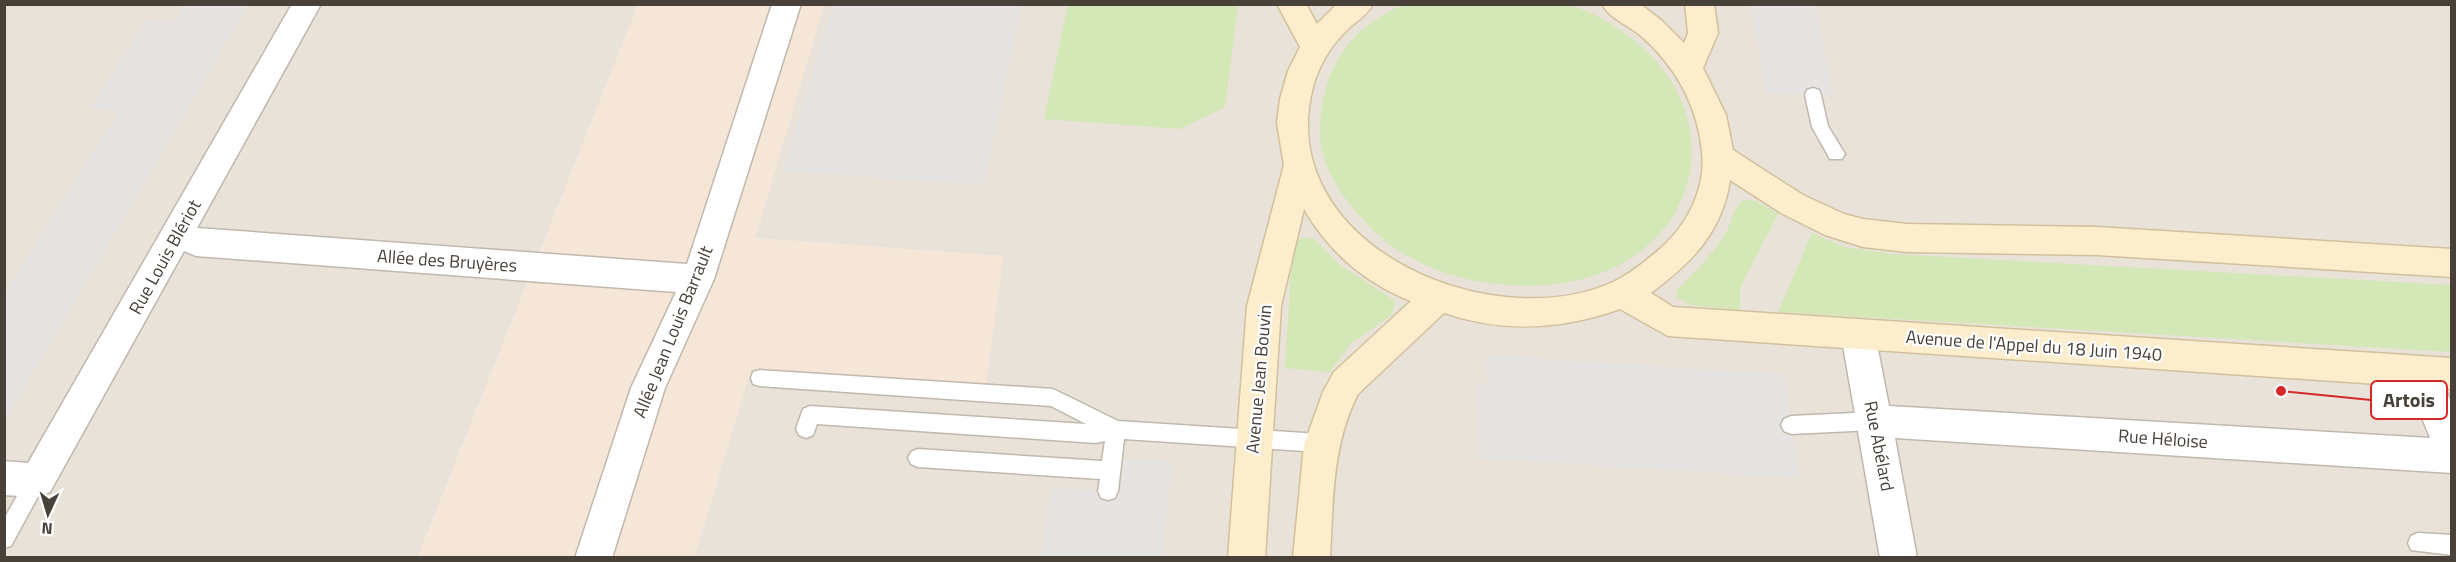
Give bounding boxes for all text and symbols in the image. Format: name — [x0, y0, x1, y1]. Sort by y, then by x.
street label: Rue Louis Blériot — [122, 194, 208, 319]
street label: Allée Jean Louis Barrault — [626, 241, 720, 422]
street label: Allée des Bruyères — [376, 242, 518, 279]
street label: Avenue Jean Bouvin — [1239, 303, 1278, 455]
street label: Avenue de l'Appel du 18 Juin 1940 — [1905, 323, 2163, 368]
callout: Artois — [2371, 381, 2447, 419]
text: Artois — [2383, 384, 2435, 415]
street label: Rue Abélard — [1857, 398, 1901, 493]
street label: Rue Héloise — [2117, 422, 2209, 455]
north arrow — [18, 484, 78, 544]
text: N — [41, 517, 53, 541]

